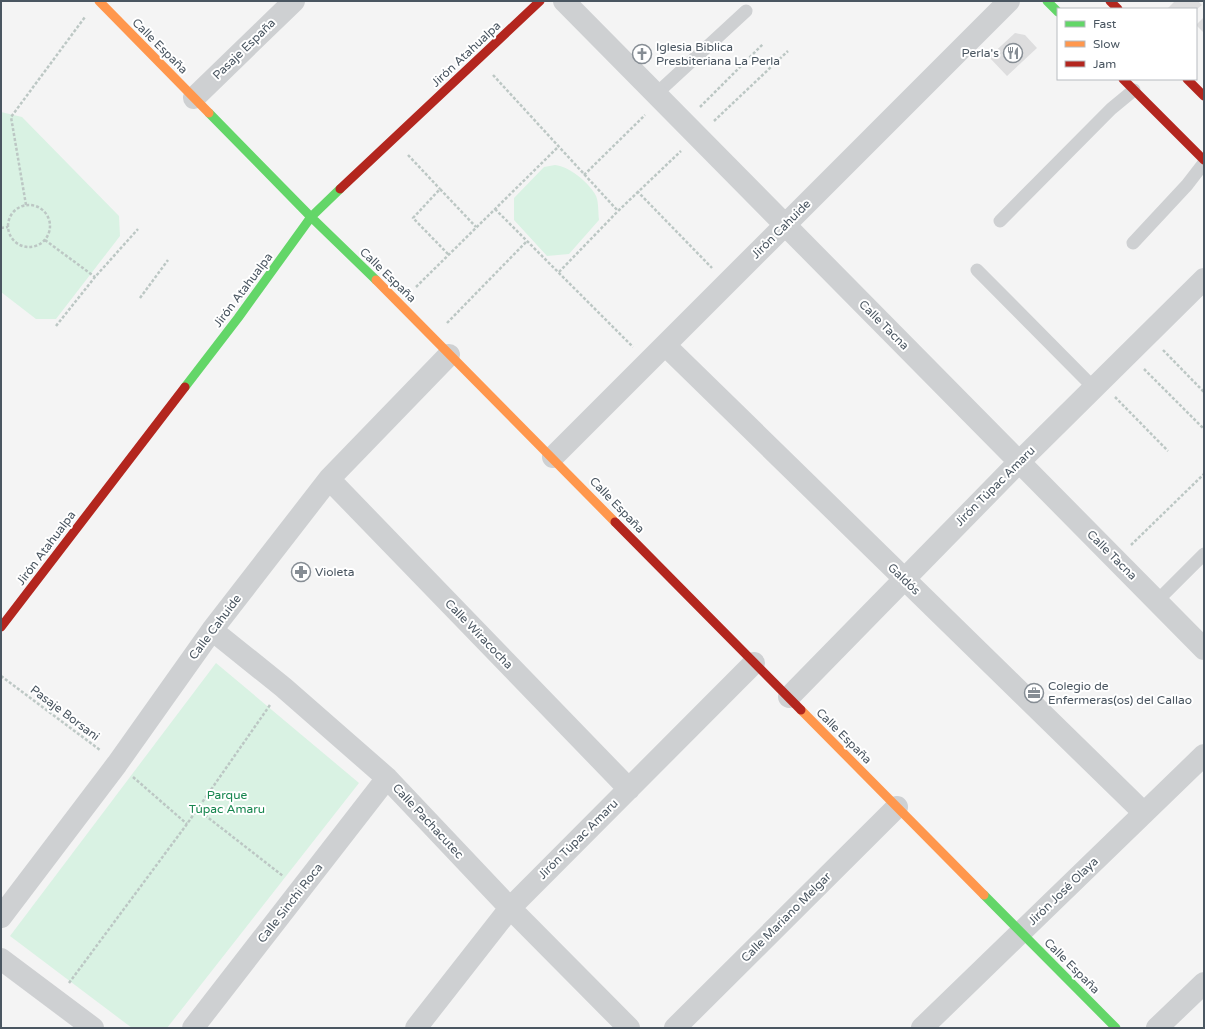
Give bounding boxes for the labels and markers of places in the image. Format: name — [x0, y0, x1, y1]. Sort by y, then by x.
place label: Iglesia Biblica Presbiteriana La Perla — [656, 40, 780, 68]
restaurant icon: Perla's — [1002, 42, 1024, 64]
church icon: Iglesia Biblica Presbiteriana La Perla — [631, 43, 653, 65]
place label: Perla's — [962, 46, 999, 60]
pharmacy icon: Violeta — [290, 561, 312, 583]
place label: Violeta — [315, 565, 355, 579]
place label: Colegio de Enfermeras(os) del Callao — [1048, 679, 1192, 707]
office icon: Colegio de Enfermeras(os) del Callao — [1023, 682, 1045, 704]

